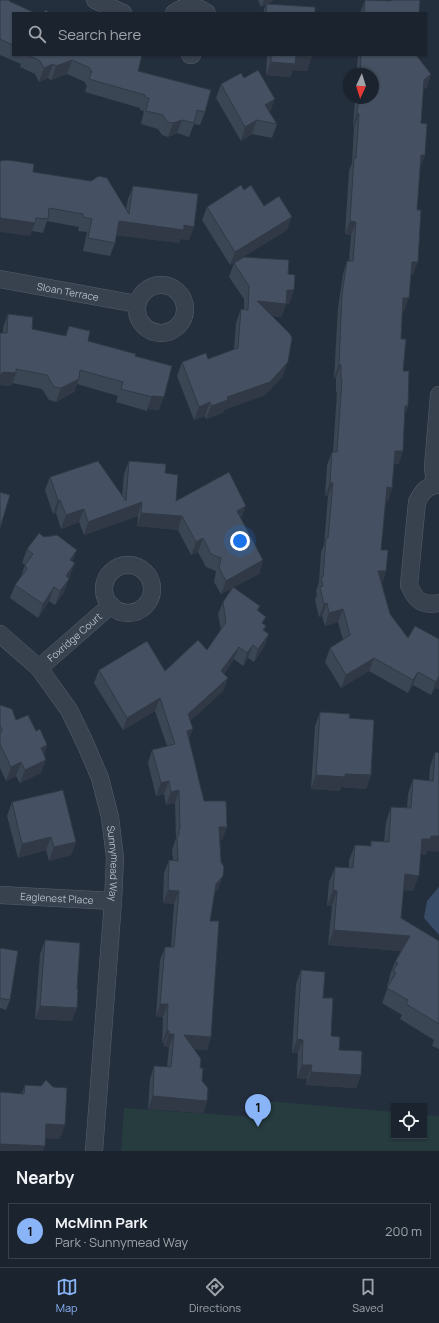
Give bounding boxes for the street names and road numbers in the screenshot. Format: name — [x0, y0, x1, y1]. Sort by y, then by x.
street label: Sloan Terrace — [36, 279, 100, 304]
street label: Foxridge Court — [44, 609, 105, 665]
street label: Sunnymead Way — [104, 825, 122, 902]
street label: Eaglenest Place — [20, 889, 94, 907]

